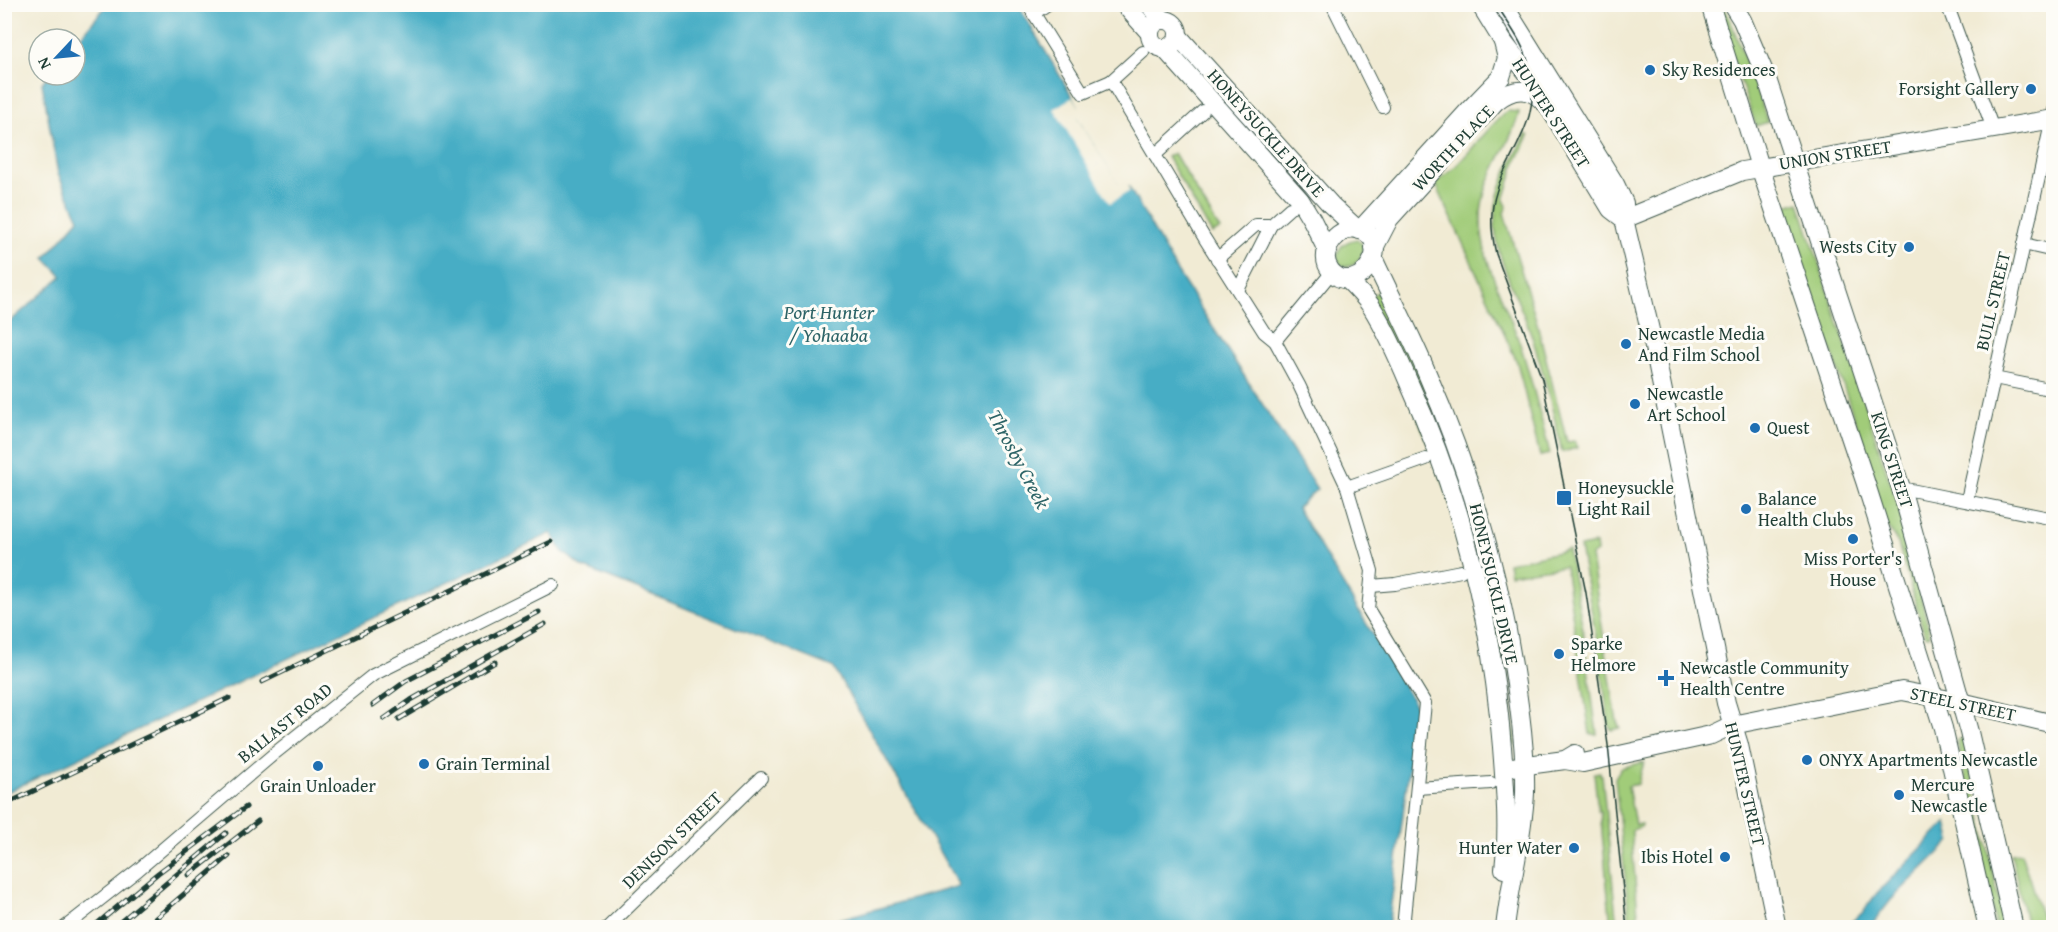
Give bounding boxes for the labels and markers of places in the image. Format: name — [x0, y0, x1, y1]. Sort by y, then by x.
place label: Sky Residences — [1662, 56, 1776, 83]
marker: Sky Residences — [1643, 63, 1657, 77]
place label: Forsight Gallery — [1899, 75, 2019, 102]
marker: Forsight Gallery — [2024, 82, 2038, 96]
place label: Wests City — [1819, 233, 1897, 260]
marker: Wests City — [1902, 240, 1916, 254]
place label: Newcastle Media And Film School — [1638, 320, 1765, 368]
marker: Newcastle Media And Film School — [1619, 337, 1633, 351]
place label: Newcastle Art School — [1647, 380, 1726, 428]
marker: Newcastle Art School — [1628, 397, 1642, 411]
place label: Quest — [1767, 414, 1810, 441]
marker: Quest — [1748, 421, 1762, 435]
place label: Honeysuckle Light Rail — [1578, 474, 1674, 522]
place label: Balance Health Clubs — [1758, 485, 1853, 533]
marker: Honeysuckle Light Rail — [1555, 489, 1573, 507]
marker: Balance Health Clubs — [1739, 502, 1753, 516]
marker: Miss Porter's House — [1846, 532, 1860, 546]
place label: Miss Porter's House — [1804, 545, 1902, 593]
place label: Sparke Helmore — [1571, 630, 1636, 678]
marker: Sparke Helmore — [1552, 647, 1566, 661]
place label: Newcastle Community Health Centre — [1680, 654, 1849, 702]
marker: Newcastle Community Health Centre — [1657, 669, 1675, 687]
place label: ONYX Apartments Newcastle — [1819, 746, 2038, 773]
place label: Grain Terminal — [436, 750, 550, 777]
marker: ONYX Apartments Newcastle — [1800, 753, 1814, 767]
marker: Grain Terminal — [417, 757, 431, 771]
marker: Grain Unloader — [311, 759, 325, 773]
place label: Mercure Newcastle — [1911, 771, 1987, 819]
place label: Grain Unloader — [260, 772, 376, 799]
marker: Mercure Newcastle — [1892, 788, 1906, 802]
place label: Hunter Water — [1459, 834, 1563, 861]
marker: Hunter Water — [1567, 841, 1581, 855]
place label: Ibis Hotel — [1641, 843, 1713, 870]
marker: Ibis Hotel — [1718, 850, 1732, 864]

